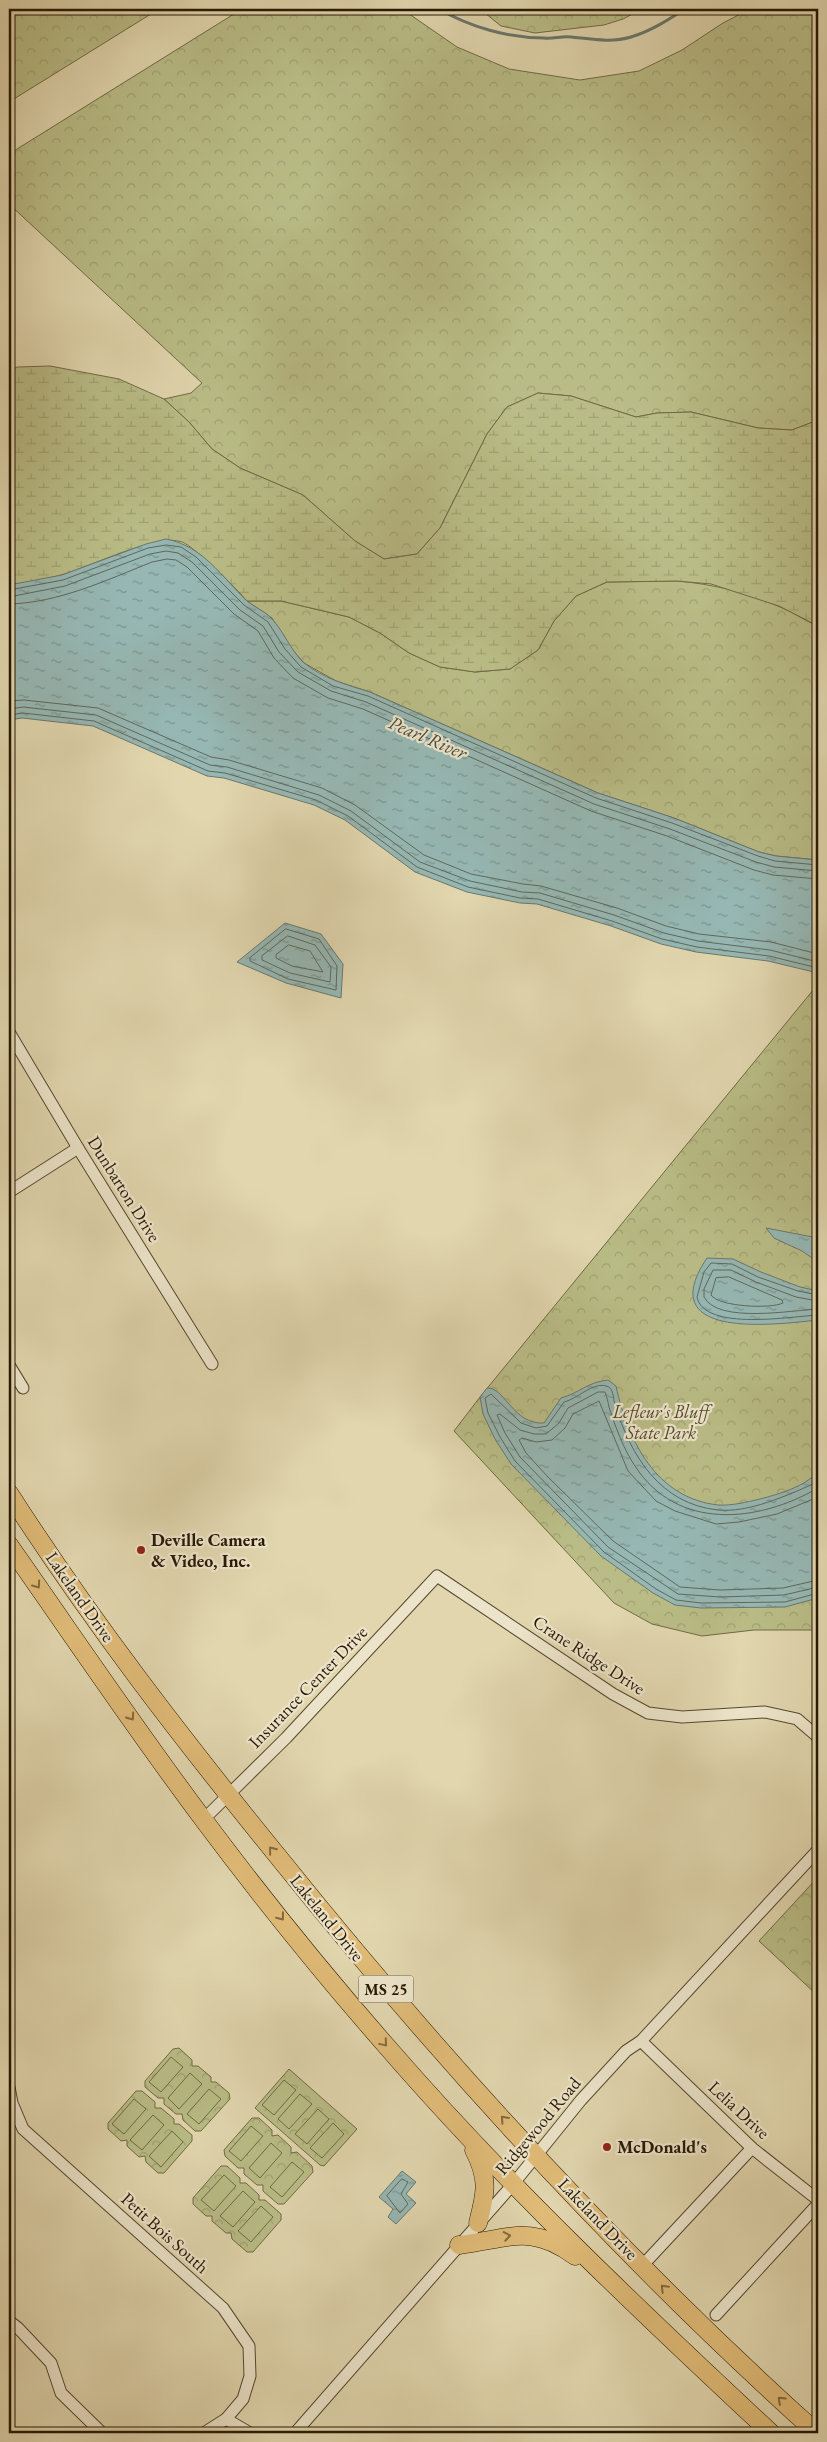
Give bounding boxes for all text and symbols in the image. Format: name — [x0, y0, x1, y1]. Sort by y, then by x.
water label: Pearl River — [385, 710, 471, 765]
street label: Dunbarton Drive — [83, 1131, 166, 1246]
park label: Lefleur's Bluff State Park — [612, 1400, 713, 1444]
place label: Deville Camera & Video, Inc. — [151, 1528, 266, 1572]
marker: Deville Camera & Video, Inc. — [135, 1544, 147, 1556]
street label: Lakeland Drive — [41, 1547, 120, 1646]
one-way arrow — [31, 1579, 40, 1588]
street label: Crane Ridge Drive — [529, 1610, 650, 1699]
street label: Insurance Center Drive — [243, 1621, 372, 1753]
one-way arrow — [125, 1711, 134, 1721]
one-way arrow — [270, 1847, 278, 1856]
street label: Lakeland Drive — [285, 1870, 369, 1966]
one-way arrow — [275, 1911, 283, 1920]
road number: MS 25 — [358, 1976, 414, 2002]
one-way arrow — [378, 2037, 386, 2046]
street label: Ridgewood Road — [490, 2071, 586, 2180]
street label: Lelia Drive — [704, 2075, 775, 2144]
one-way arrow — [501, 2116, 510, 2125]
place label: McDonald's — [617, 2135, 707, 2158]
marker: McDonald's — [601, 2141, 613, 2153]
street label: Lakeland Drive — [554, 2173, 643, 2265]
street label: Petit Bois South — [117, 2187, 214, 2278]
one-way arrow — [503, 2231, 512, 2241]
one-way arrow — [661, 2284, 670, 2293]
one-way arrow — [777, 2397, 786, 2406]

